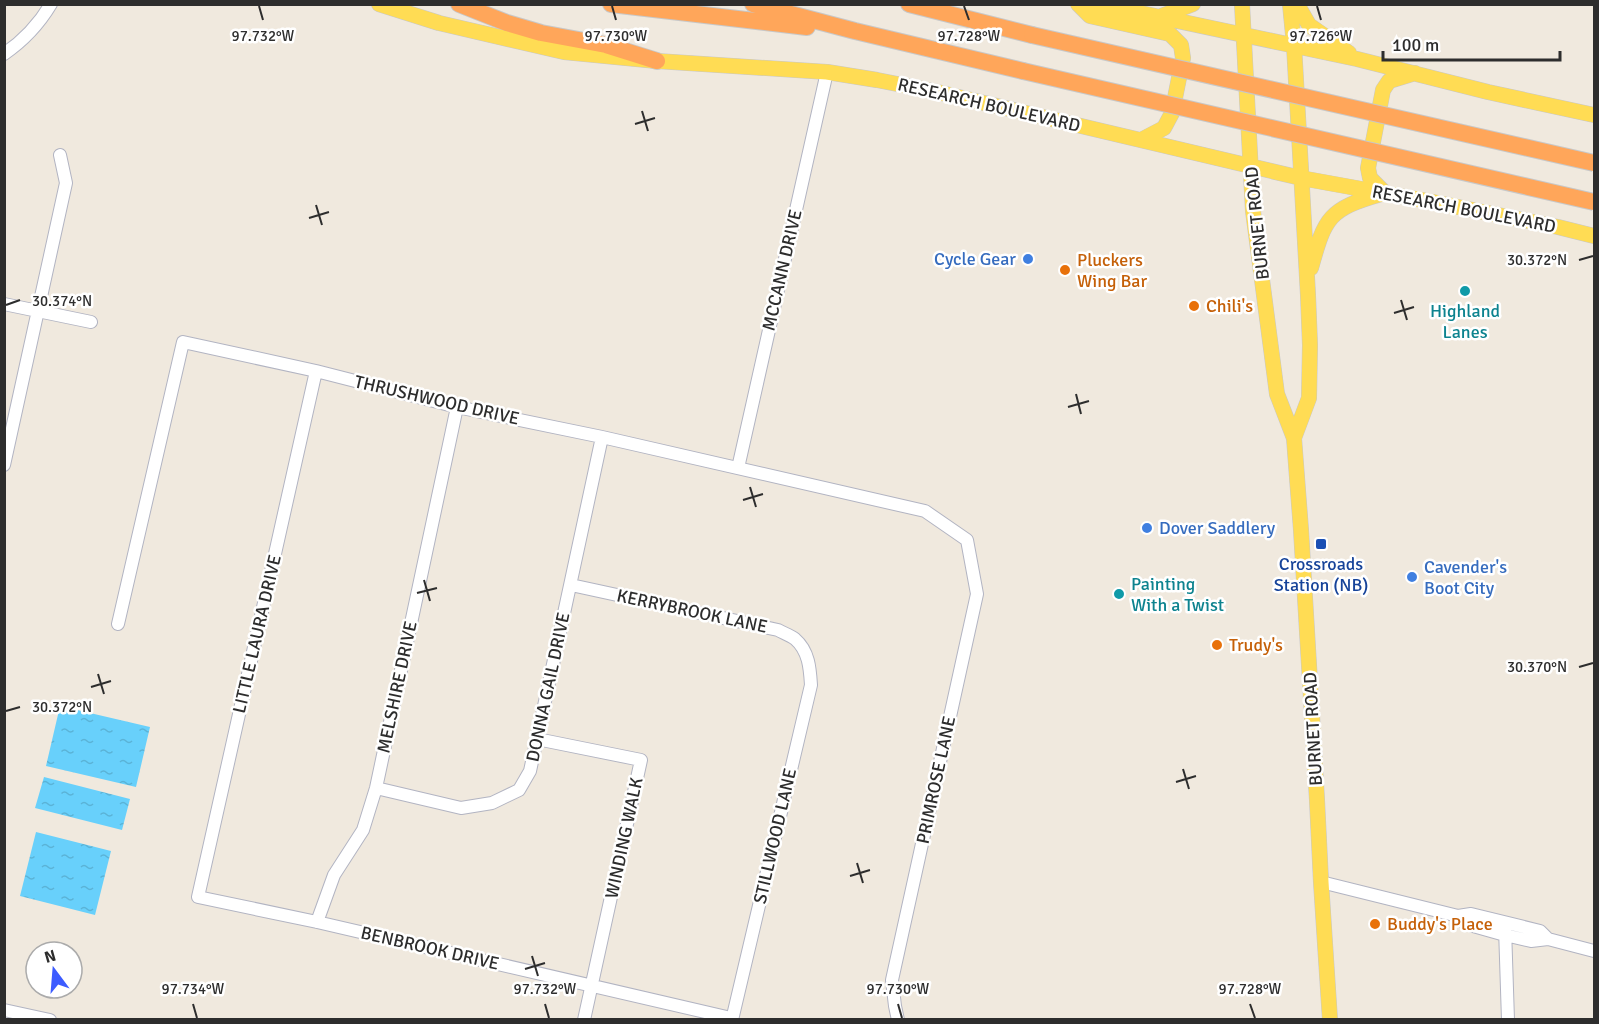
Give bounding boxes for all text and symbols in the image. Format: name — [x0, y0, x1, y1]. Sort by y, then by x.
scale bar — [1383, 24, 1560, 62]
text: 97.732°W — [232, 27, 295, 45]
text: 97.730°W — [585, 27, 648, 45]
text: 97.728°W — [938, 27, 1001, 45]
text: 97.726°W — [1290, 27, 1353, 45]
text: 100 m — [1392, 34, 1439, 56]
street label: RESEARCH BOULEVARD — [896, 73, 1082, 137]
street label: BURNET ROAD — [1240, 165, 1274, 281]
street label: RESEARCH BOULEVARD — [1370, 180, 1558, 238]
street label: MCCANN DRIVE — [757, 207, 807, 333]
place label: Cycle Gear — [934, 248, 1016, 270]
place label: Pluckers Wing Bar — [1077, 249, 1147, 292]
text: 30.372°N — [1507, 251, 1567, 269]
marker: Cycle Gear — [1021, 252, 1035, 266]
marker: Pluckers Wing Bar — [1058, 263, 1072, 277]
marker: Highland Lanes — [1458, 284, 1472, 298]
text: 30.374°N — [32, 292, 92, 310]
place label: Chili's — [1206, 295, 1253, 317]
marker: Chili's — [1187, 299, 1201, 313]
place label: Highland Lanes — [1430, 300, 1500, 343]
street label: THRUSHWOOD DRIVE — [352, 370, 522, 430]
place label: Dover Saddlery — [1159, 517, 1276, 539]
marker: Dover Saddlery — [1140, 521, 1154, 535]
marker: Crossroads Station (NB) — [1314, 537, 1328, 551]
street label: LITTLE LAURA DRIVE — [228, 553, 286, 715]
place label: Crossroads Station (NB) — [1274, 553, 1368, 596]
place label: Cavender's Boot City — [1424, 556, 1507, 599]
marker: Cavender's Boot City — [1405, 570, 1419, 584]
place label: Painting With a Twist — [1131, 573, 1224, 616]
street label: KERRYBROOK LANE — [615, 584, 769, 638]
marker: Painting With a Twist — [1112, 587, 1126, 601]
street label: DONNA GAIL DRIVE — [521, 610, 575, 764]
street label: MELSHIRE DRIVE — [372, 619, 422, 755]
place label: Trudy's — [1229, 634, 1283, 656]
marker: Trudy's — [1210, 638, 1224, 652]
text: 30.370°N — [1507, 658, 1567, 676]
street label: BURNET ROAD — [1299, 672, 1327, 786]
text: 30.372°N — [32, 698, 92, 716]
street label: PRIMROSE LANE — [912, 714, 960, 846]
street label: STILLWOOD LANE — [749, 766, 801, 906]
street label: WINDING WALK — [600, 775, 648, 901]
place label: Buddy's Place — [1387, 913, 1493, 935]
marker: Buddy's Place — [1368, 917, 1382, 931]
street label: BENBROOK DRIVE — [359, 921, 501, 975]
north arrow — [24, 940, 84, 1000]
text: N — [42, 945, 58, 968]
text: 97.734°W — [162, 980, 225, 998]
text: 97.732°W — [514, 980, 577, 998]
text: 97.730°W — [867, 980, 930, 998]
text: 97.728°W — [1219, 980, 1282, 998]

